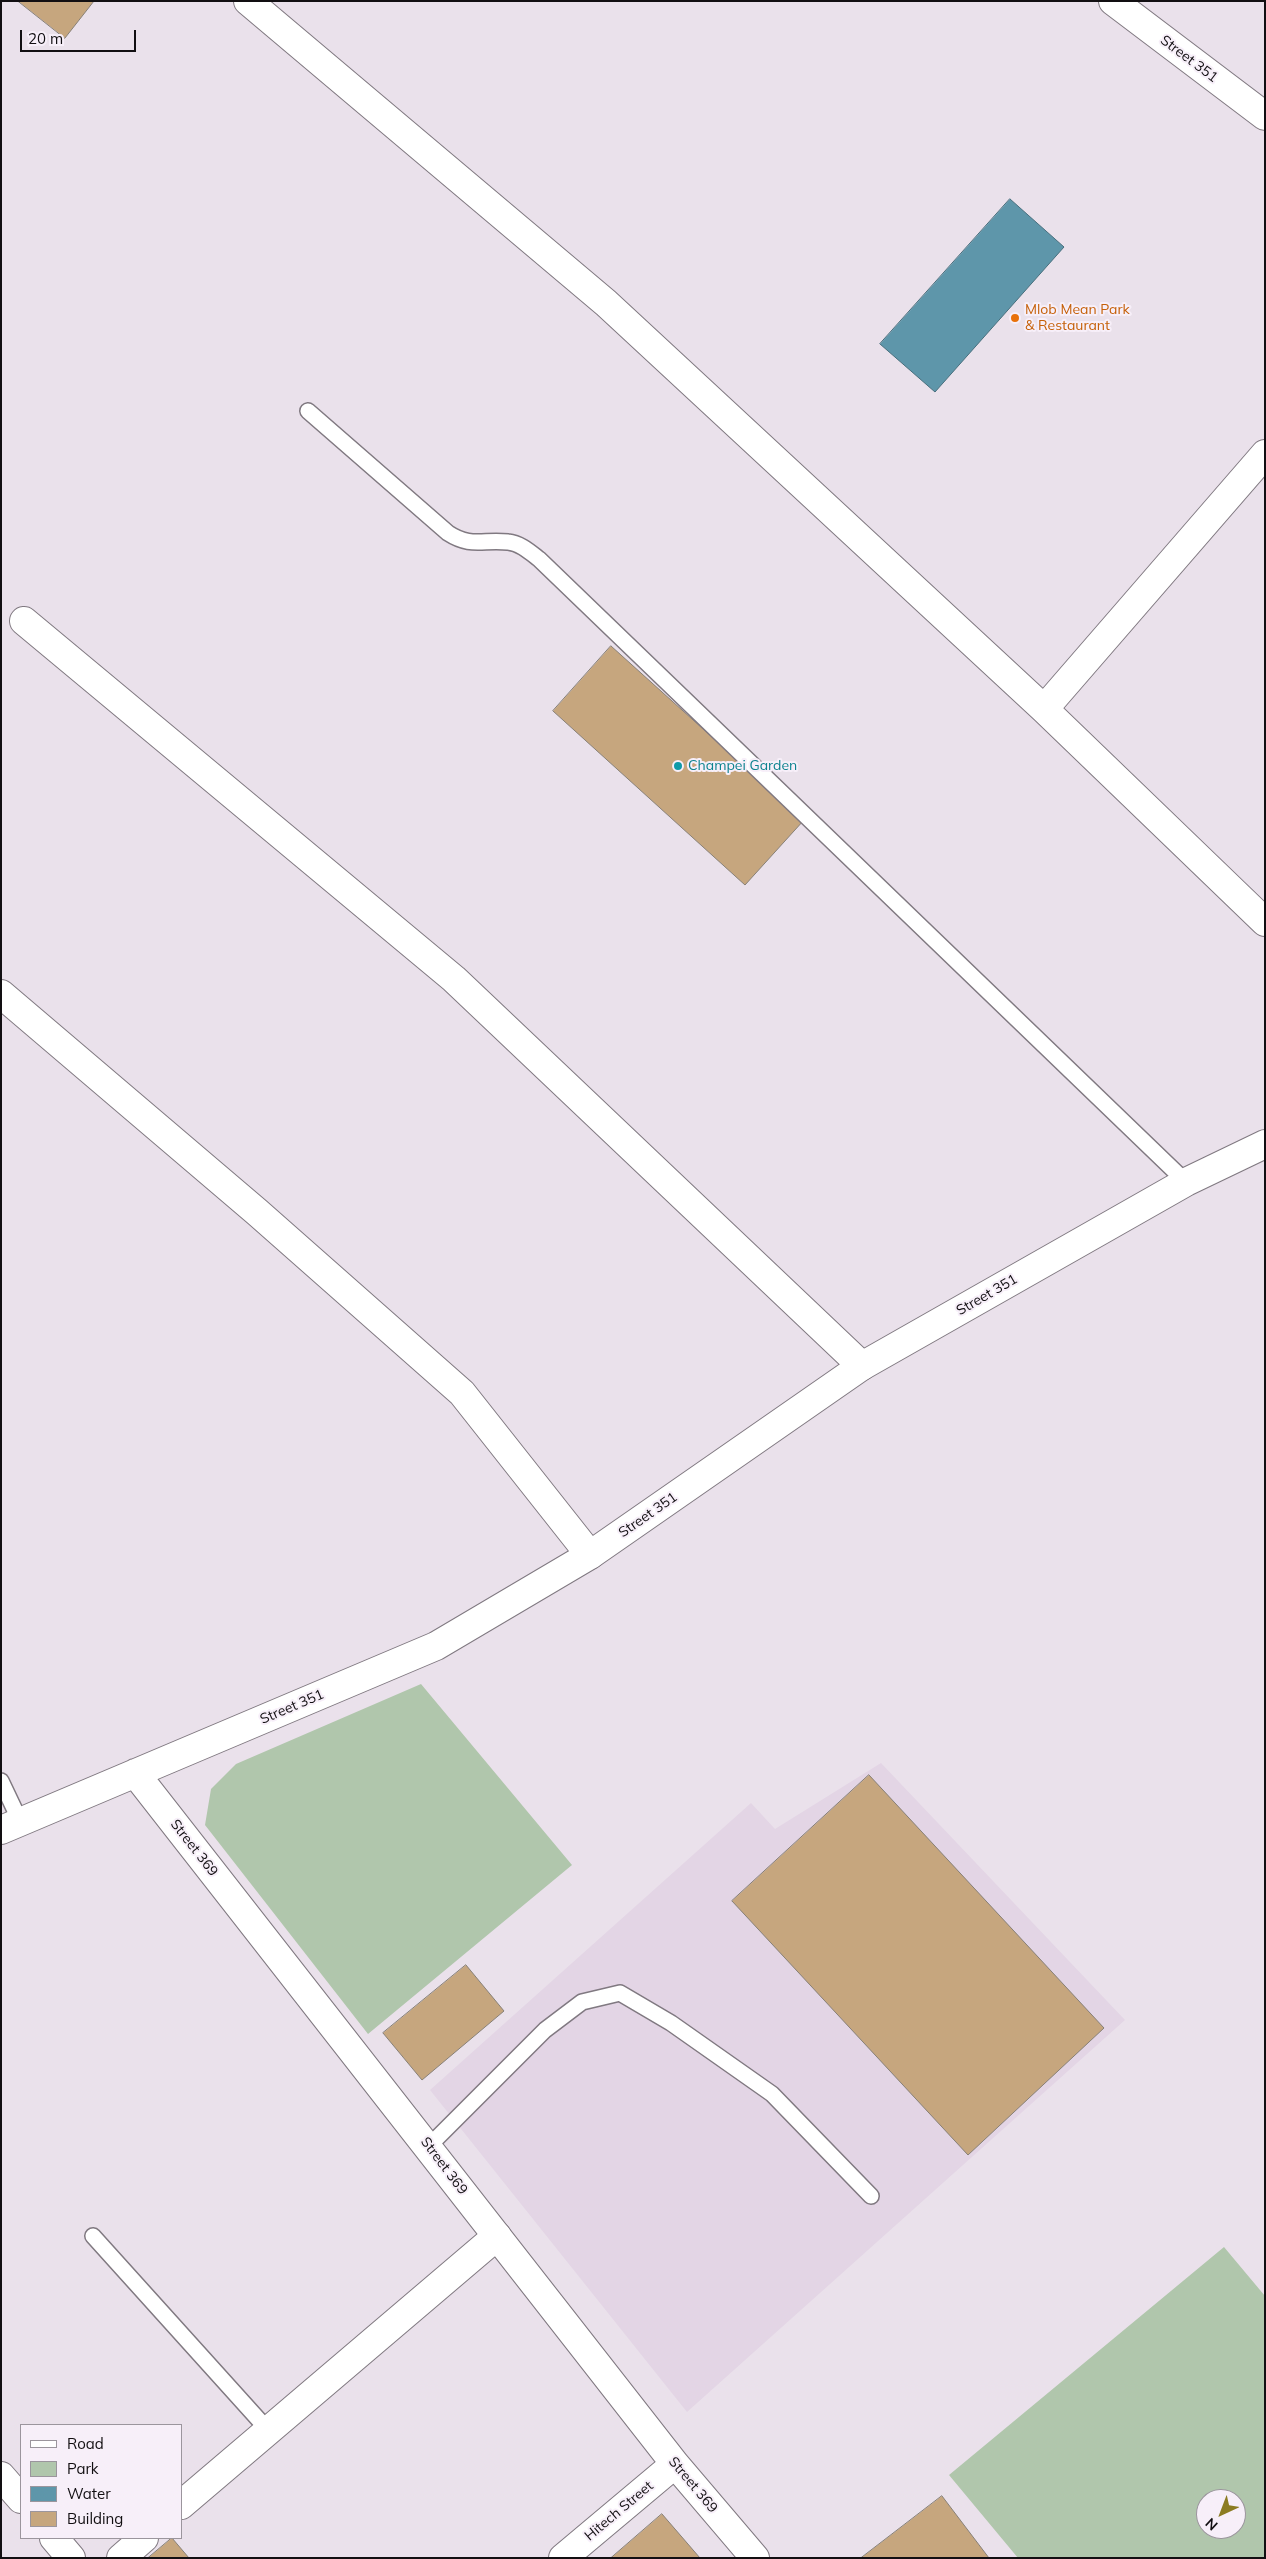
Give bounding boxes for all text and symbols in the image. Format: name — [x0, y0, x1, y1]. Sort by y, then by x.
scale bar — [22, 20, 139, 52]
text: 20 m — [28, 29, 63, 48]
street label: Street 351 — [1157, 32, 1221, 86]
place label: Mlob Mean Park & Restaurant — [1025, 302, 1130, 334]
marker: Mlob Mean Park & Restaurant — [1009, 312, 1021, 324]
place label: Champei Garden — [688, 758, 797, 774]
marker: Champei Garden — [672, 760, 684, 772]
street label: Street 351 — [954, 1271, 1020, 1319]
street label: Street 351 — [616, 1489, 680, 1541]
street label: Street 351 — [258, 1686, 326, 1728]
street label: Street 369 — [167, 1816, 221, 1880]
street label: Street 369 — [417, 2134, 471, 2198]
legend — [20, 2424, 182, 2539]
text: Road — [67, 2434, 104, 2453]
street label: Street 369 — [665, 2454, 721, 2516]
text: Park — [67, 2459, 99, 2478]
street label: Hitech Street — [581, 2478, 657, 2544]
text: Water — [67, 2484, 111, 2503]
north arrow — [1196, 2489, 1246, 2539]
text: Building — [67, 2509, 123, 2528]
text: N — [1201, 2514, 1221, 2534]

